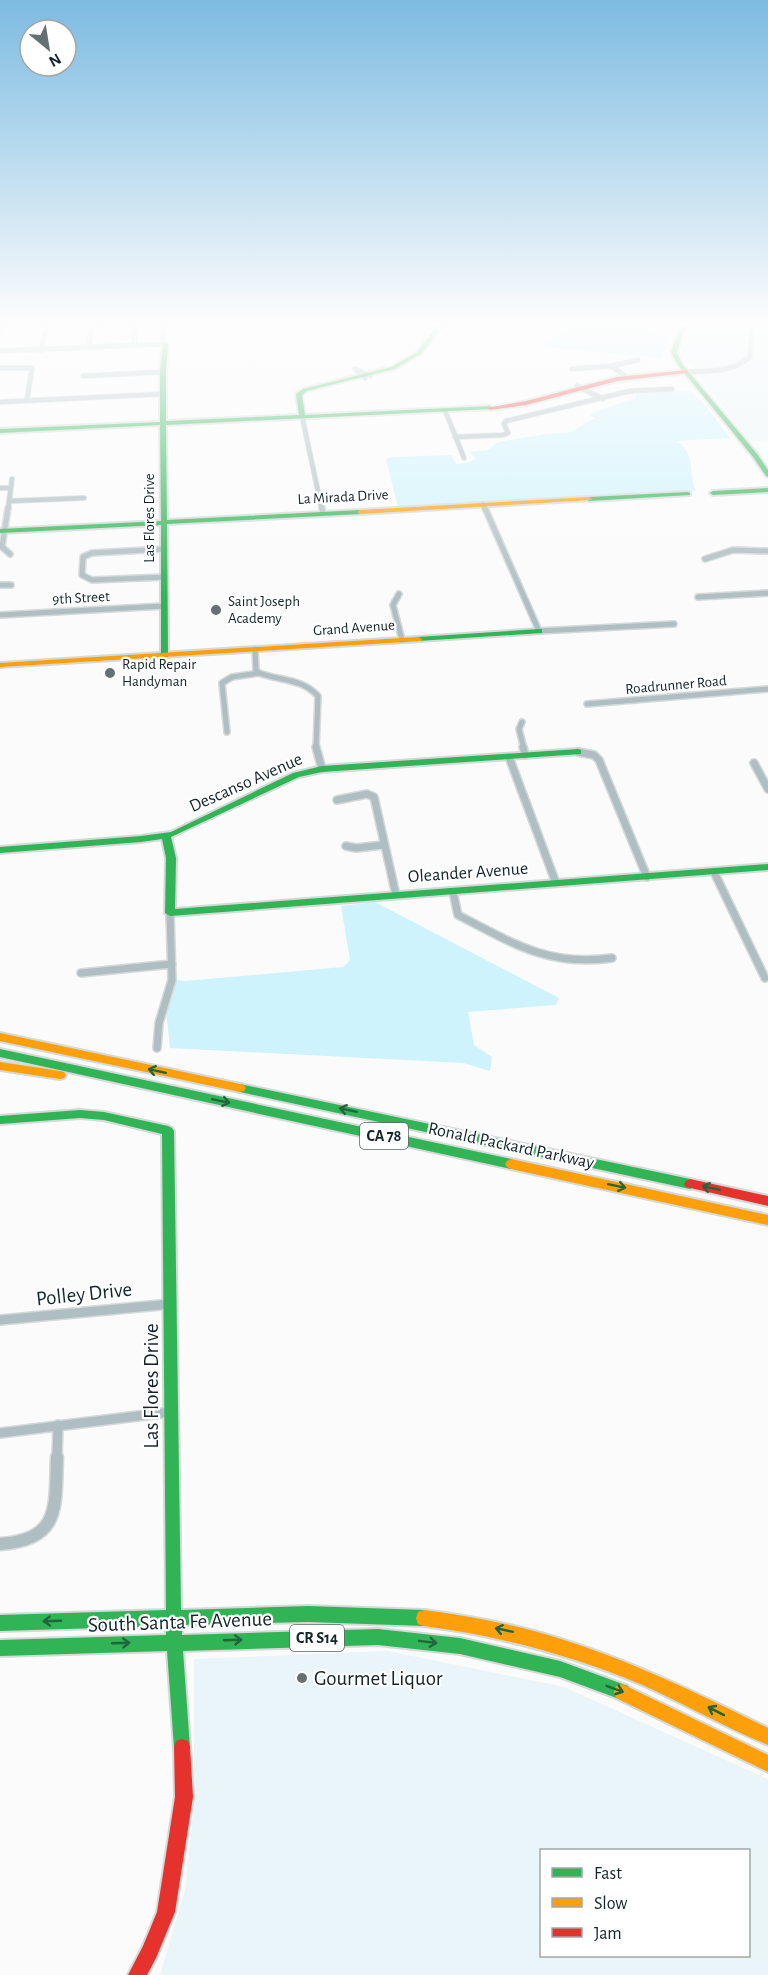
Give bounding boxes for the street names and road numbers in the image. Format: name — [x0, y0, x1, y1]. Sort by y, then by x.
street label: Las Flores Drive — [142, 473, 157, 563]
street label: La Mirada Drive — [297, 487, 389, 507]
street label: 9th Street — [52, 589, 110, 607]
street label: Grand Avenue — [313, 618, 395, 638]
street label: Roadrunner Road — [625, 673, 727, 697]
street label: Descanso Avenue — [187, 750, 305, 816]
street label: Oleander Avenue — [407, 860, 529, 886]
street label: Ronald Packard Parkway — [426, 1120, 596, 1172]
road number: CA 78 — [360, 1123, 408, 1149]
street label: Polley Drive — [35, 1279, 133, 1309]
street label: Las Flores Drive — [141, 1323, 162, 1449]
street label: South Santa Fe Avenue — [88, 1608, 272, 1636]
road number: CR S14 — [290, 1625, 344, 1651]

